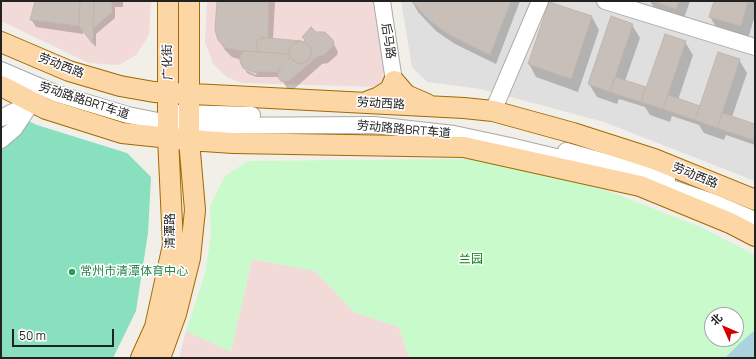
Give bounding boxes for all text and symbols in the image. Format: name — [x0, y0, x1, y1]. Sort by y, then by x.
street label: 后马路 — [378, 22, 398, 60]
street label: 广化街 — [160, 44, 176, 80]
street label: 劳动西路 — [36, 51, 86, 81]
street label: 劳动路路BRT车道 — [37, 80, 131, 122]
street label: 劳动西路 — [357, 96, 405, 112]
street label: 劳动路路BRT车道 — [357, 119, 451, 141]
street label: 劳动西路 — [670, 160, 720, 192]
street label: 清潭路 — [164, 213, 178, 249]
park label: 兰园 — [459, 253, 483, 267]
place label: 常州市清潭体育中心 — [80, 265, 188, 279]
marker: 常州市清潭体育中心 — [67, 267, 77, 277]
north arrow — [704, 307, 744, 347]
text: 北 — [707, 310, 725, 328]
scale bar — [14, 321, 116, 347]
text: 50 m — [19, 327, 46, 344]

